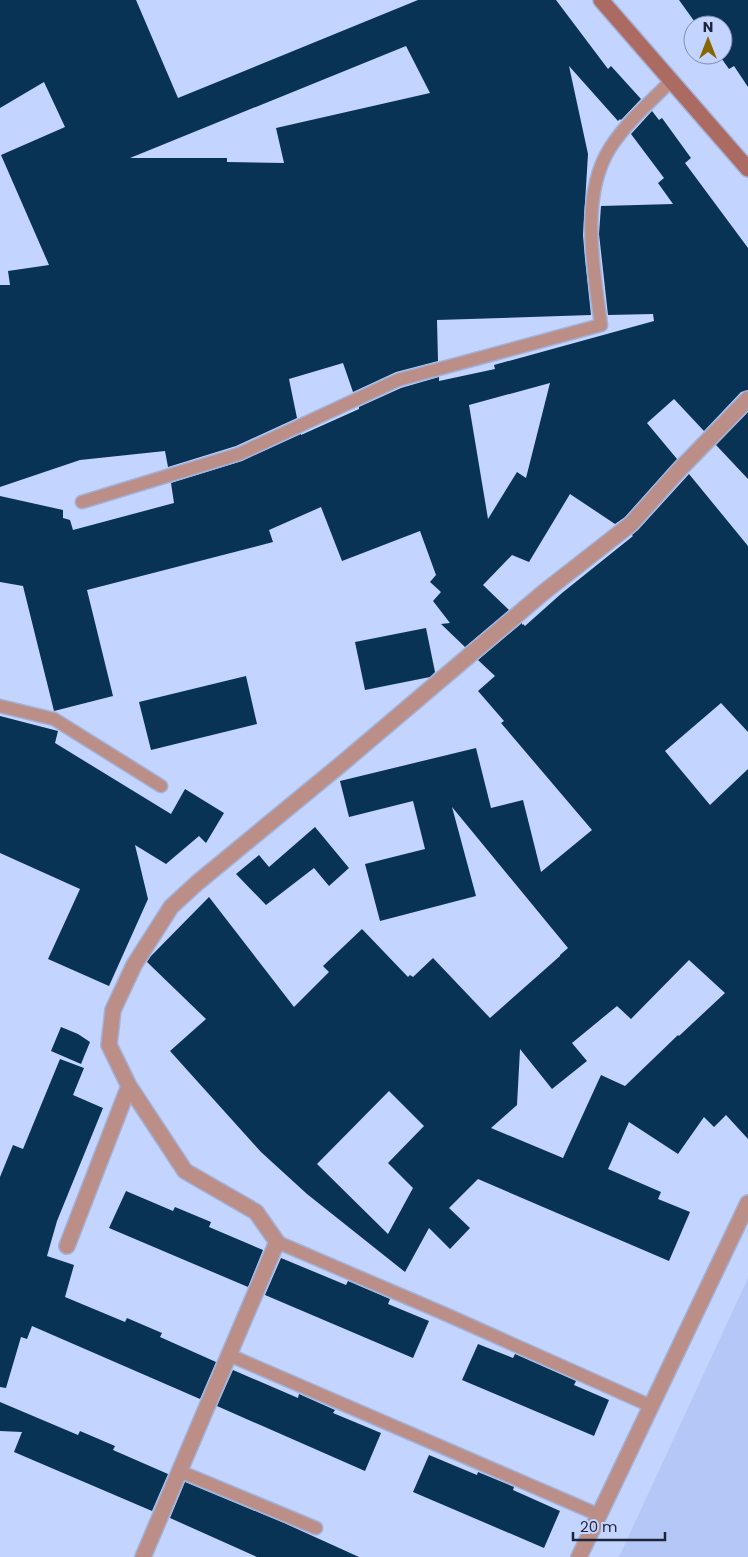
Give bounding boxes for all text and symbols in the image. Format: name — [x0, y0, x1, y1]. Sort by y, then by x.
north arrow — [683, 15, 733, 65]
text: N — [703, 17, 713, 37]
scale bar — [573, 1510, 666, 1542]
text: 20 m — [580, 1516, 618, 1537]

